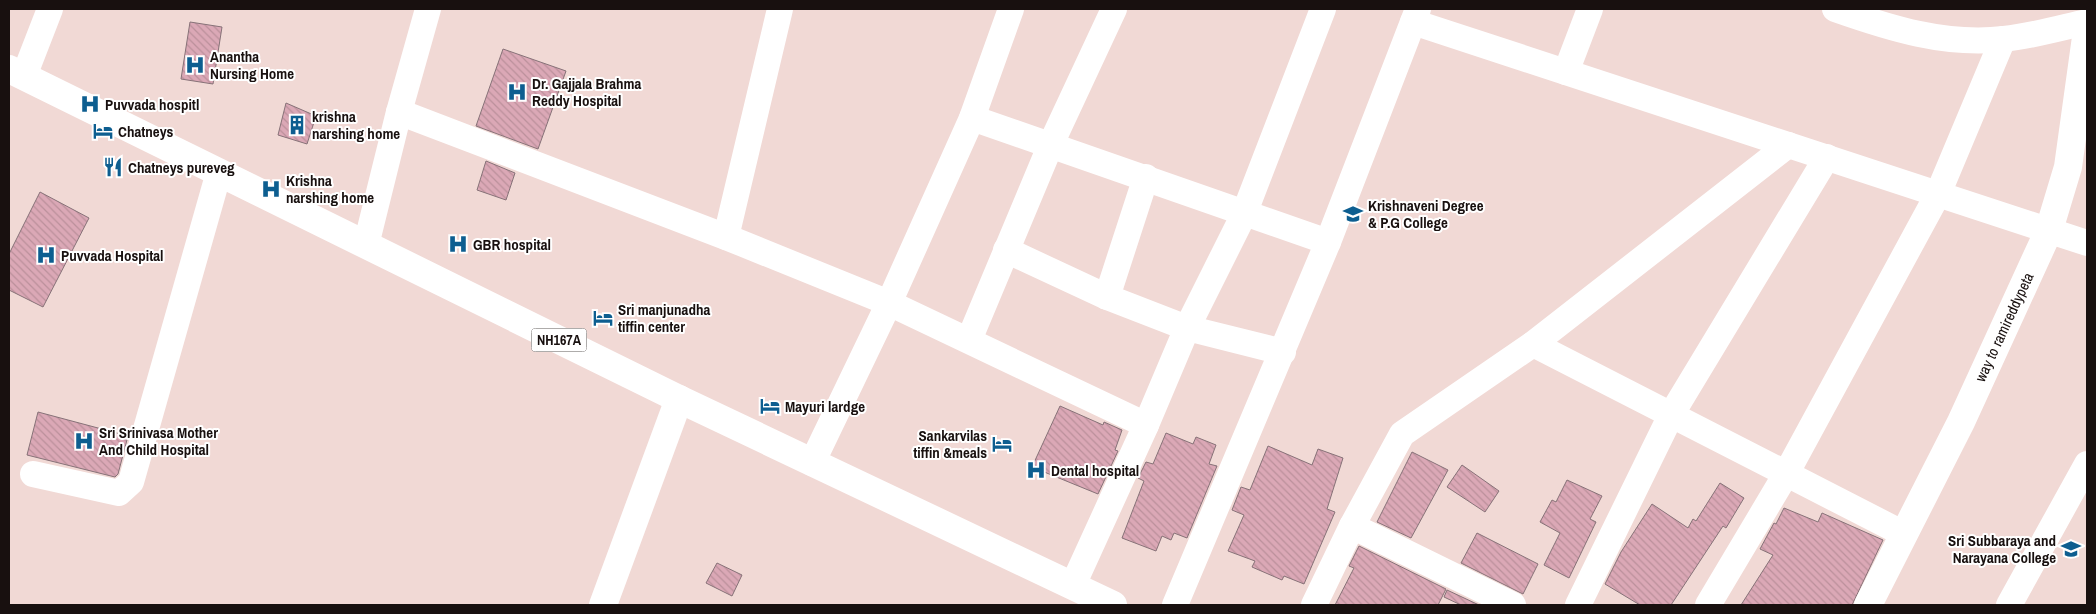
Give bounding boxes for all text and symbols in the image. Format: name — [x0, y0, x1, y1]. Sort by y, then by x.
place label: Anantha Nursing Home — [210, 46, 294, 84]
hospital icon: Anantha Nursing Home — [184, 54, 206, 76]
place label: Dr. Gajjala Brahma Reddy Hospital — [532, 73, 642, 111]
hospital icon: Dr. Gajjala Brahma Reddy Hospital — [506, 81, 528, 103]
hospital icon: Puvvada hospitl — [79, 93, 101, 115]
place label: Puvvada hospitl — [105, 94, 199, 115]
place label: krishna narshing home — [312, 106, 400, 144]
building icon: krishna narshing home — [286, 114, 308, 136]
hotel icon: Chatneys — [92, 120, 114, 142]
place label: Chatneys — [118, 121, 174, 142]
restaurant icon: Chatneys pureveg — [102, 156, 124, 178]
place label: Chatneys pureveg — [128, 157, 235, 178]
place label: Krishna narshing home — [286, 170, 374, 208]
hospital icon: Krishna narshing home — [260, 178, 282, 200]
place label: Krishnaveni Degree & P.G College — [1368, 195, 1484, 233]
school or university icon: Krishnaveni Degree & P.G College — [1342, 203, 1364, 225]
hospital icon: GBR hospital — [447, 233, 469, 255]
place label: GBR hospital — [473, 234, 551, 255]
hospital icon: Puvvada Hospital — [35, 244, 57, 266]
place label: Puvvada Hospital — [61, 245, 164, 266]
street label: way to ramireddypeta — [1969, 269, 2039, 385]
place label: Sri manjunadha tiffin center — [618, 299, 710, 337]
hotel icon: Sri manjunadha tiffin center — [592, 307, 614, 329]
road number: NH167A — [532, 328, 586, 352]
hotel icon: Mayuri lardge — [759, 395, 781, 417]
place label: Mayuri lardge — [785, 396, 865, 417]
place label: Sri Srinivasa Mother And Child Hospital — [99, 422, 218, 460]
place label: Sankarvilas tiffin &meals — [913, 425, 987, 463]
hospital icon: Sri Srinivasa Mother And Child Hospital — [73, 430, 95, 452]
hotel icon: Sankarvilas tiffin &meals — [991, 433, 1013, 455]
hospital icon: Dental hospital — [1025, 459, 1047, 481]
place label: Dental hospital — [1051, 460, 1139, 481]
place label: Sri Subbaraya and Narayana College — [1948, 530, 2056, 568]
school or university icon: Sri Subbaraya and Narayana College — [2060, 538, 2082, 560]

